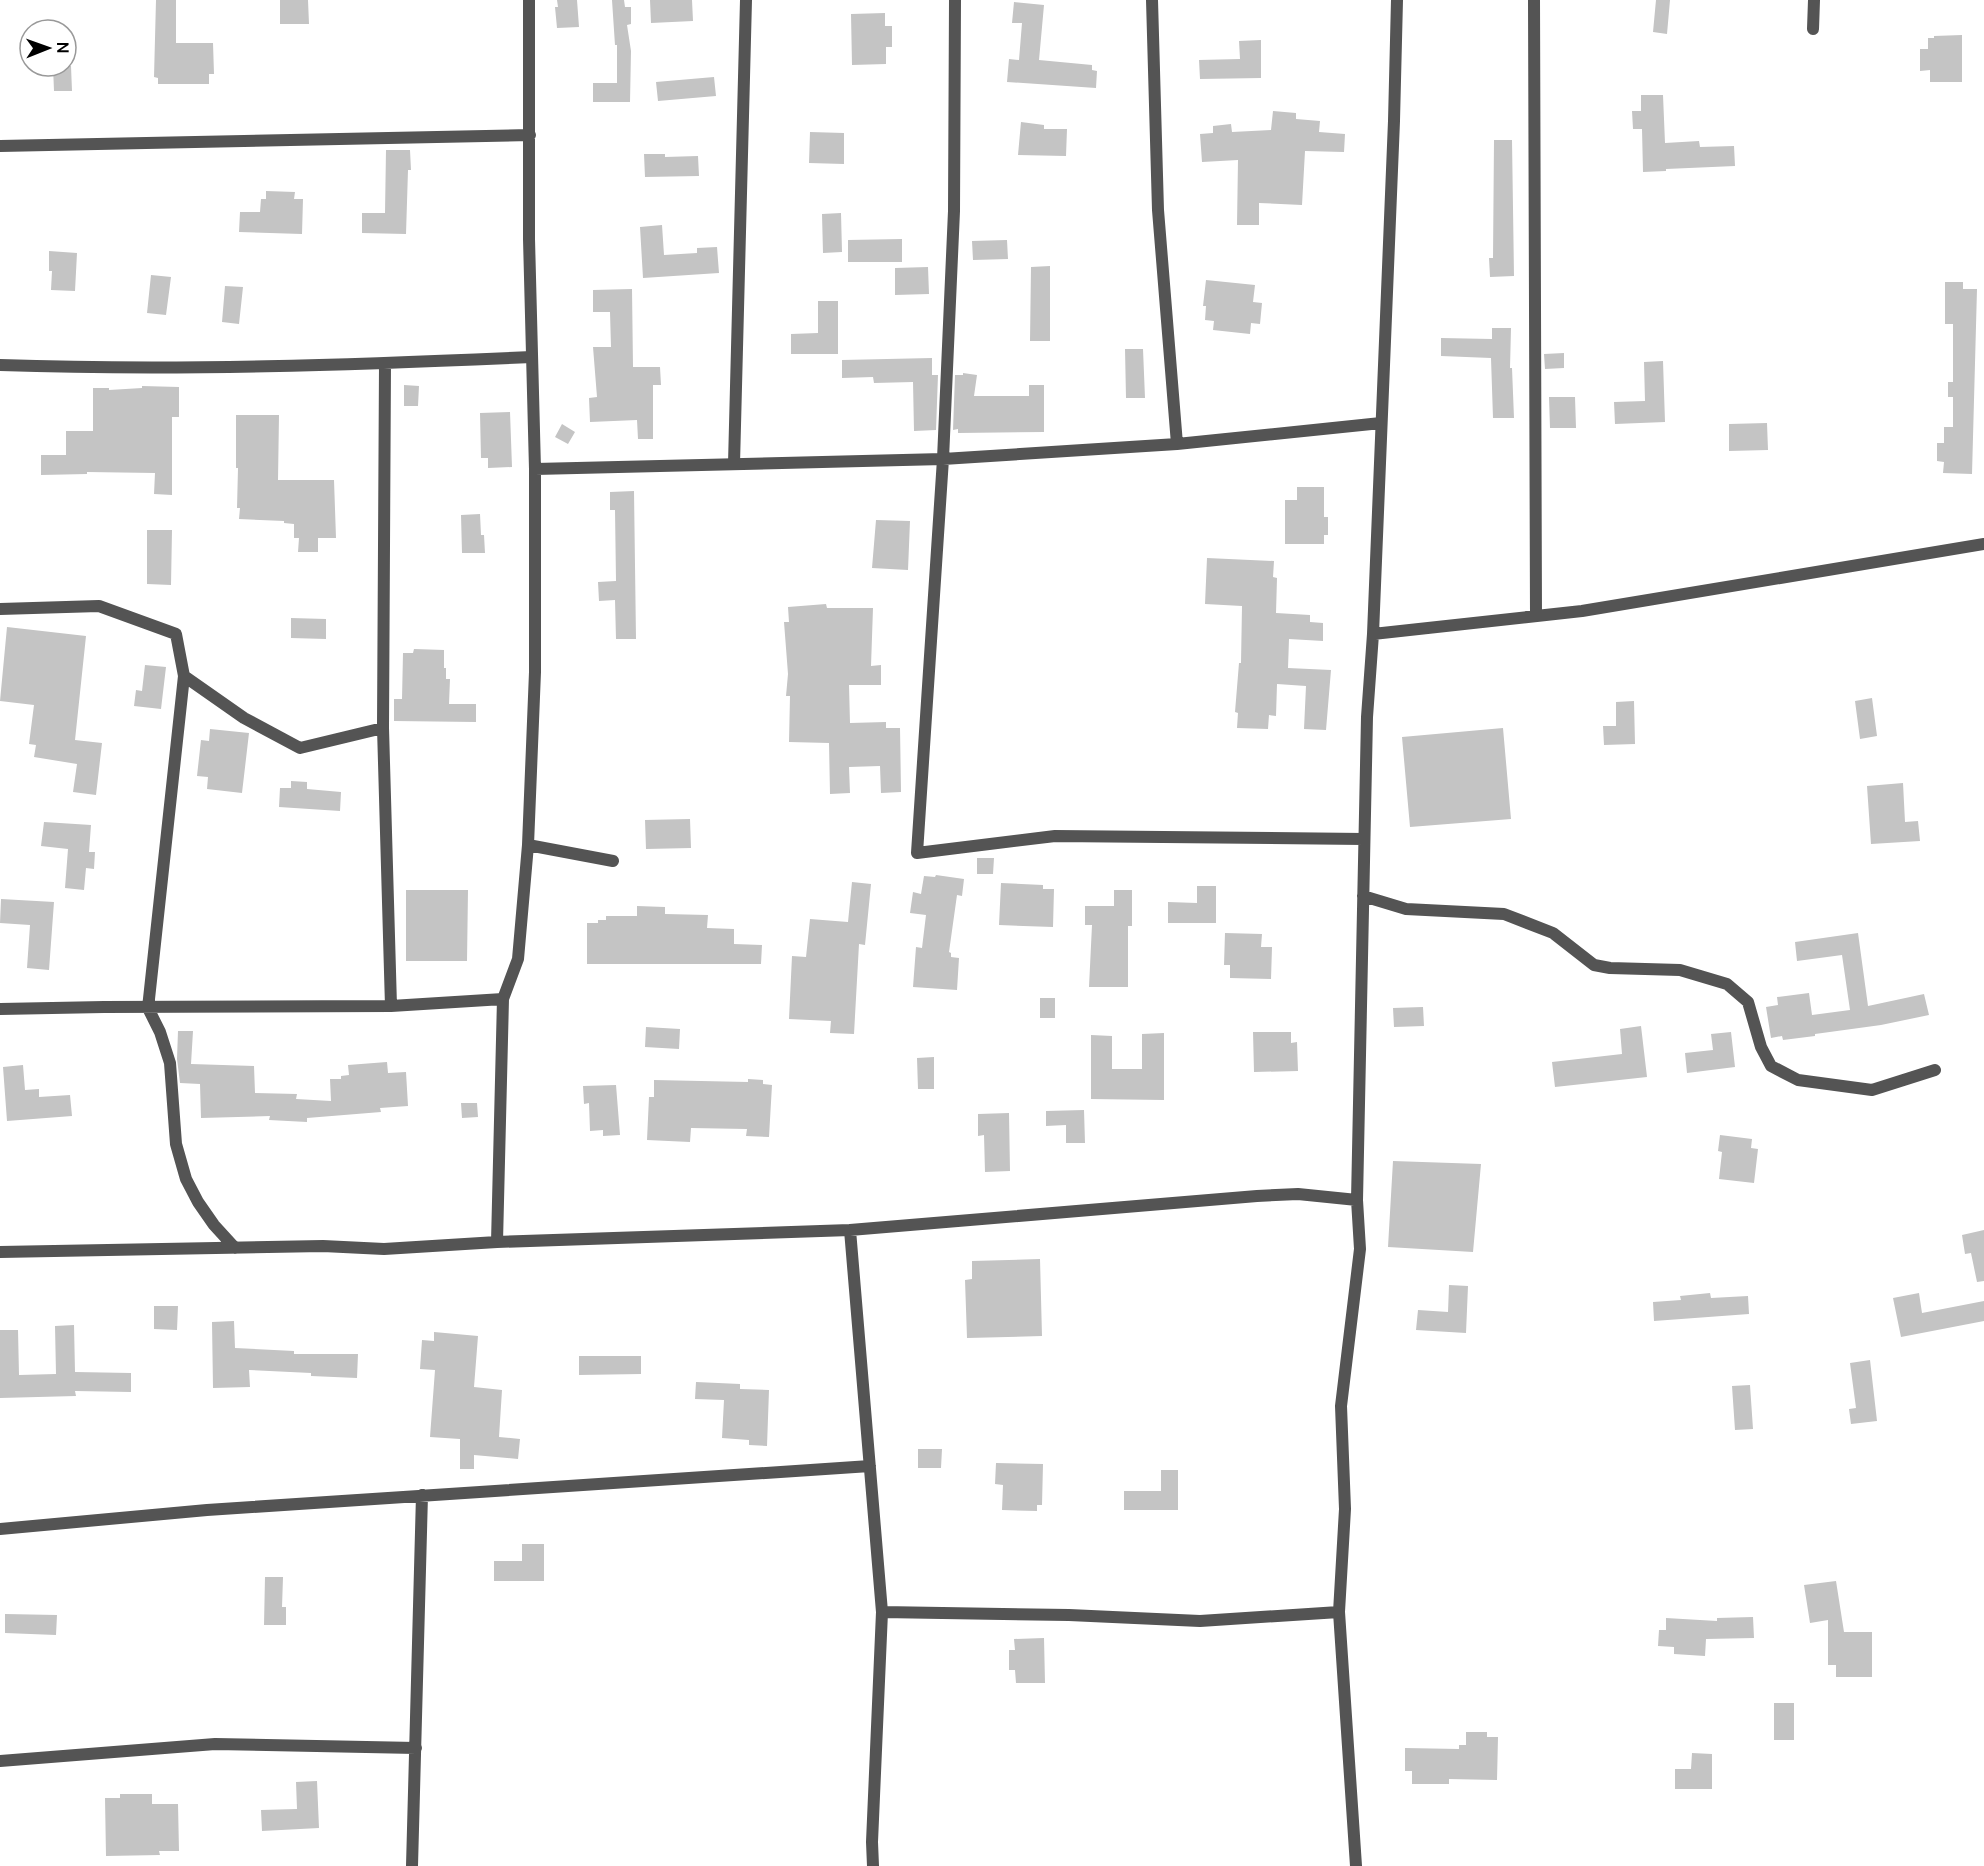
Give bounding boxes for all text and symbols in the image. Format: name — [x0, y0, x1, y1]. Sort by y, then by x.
north arrow — [18, 18, 78, 78]
text: N — [52, 42, 74, 54]

